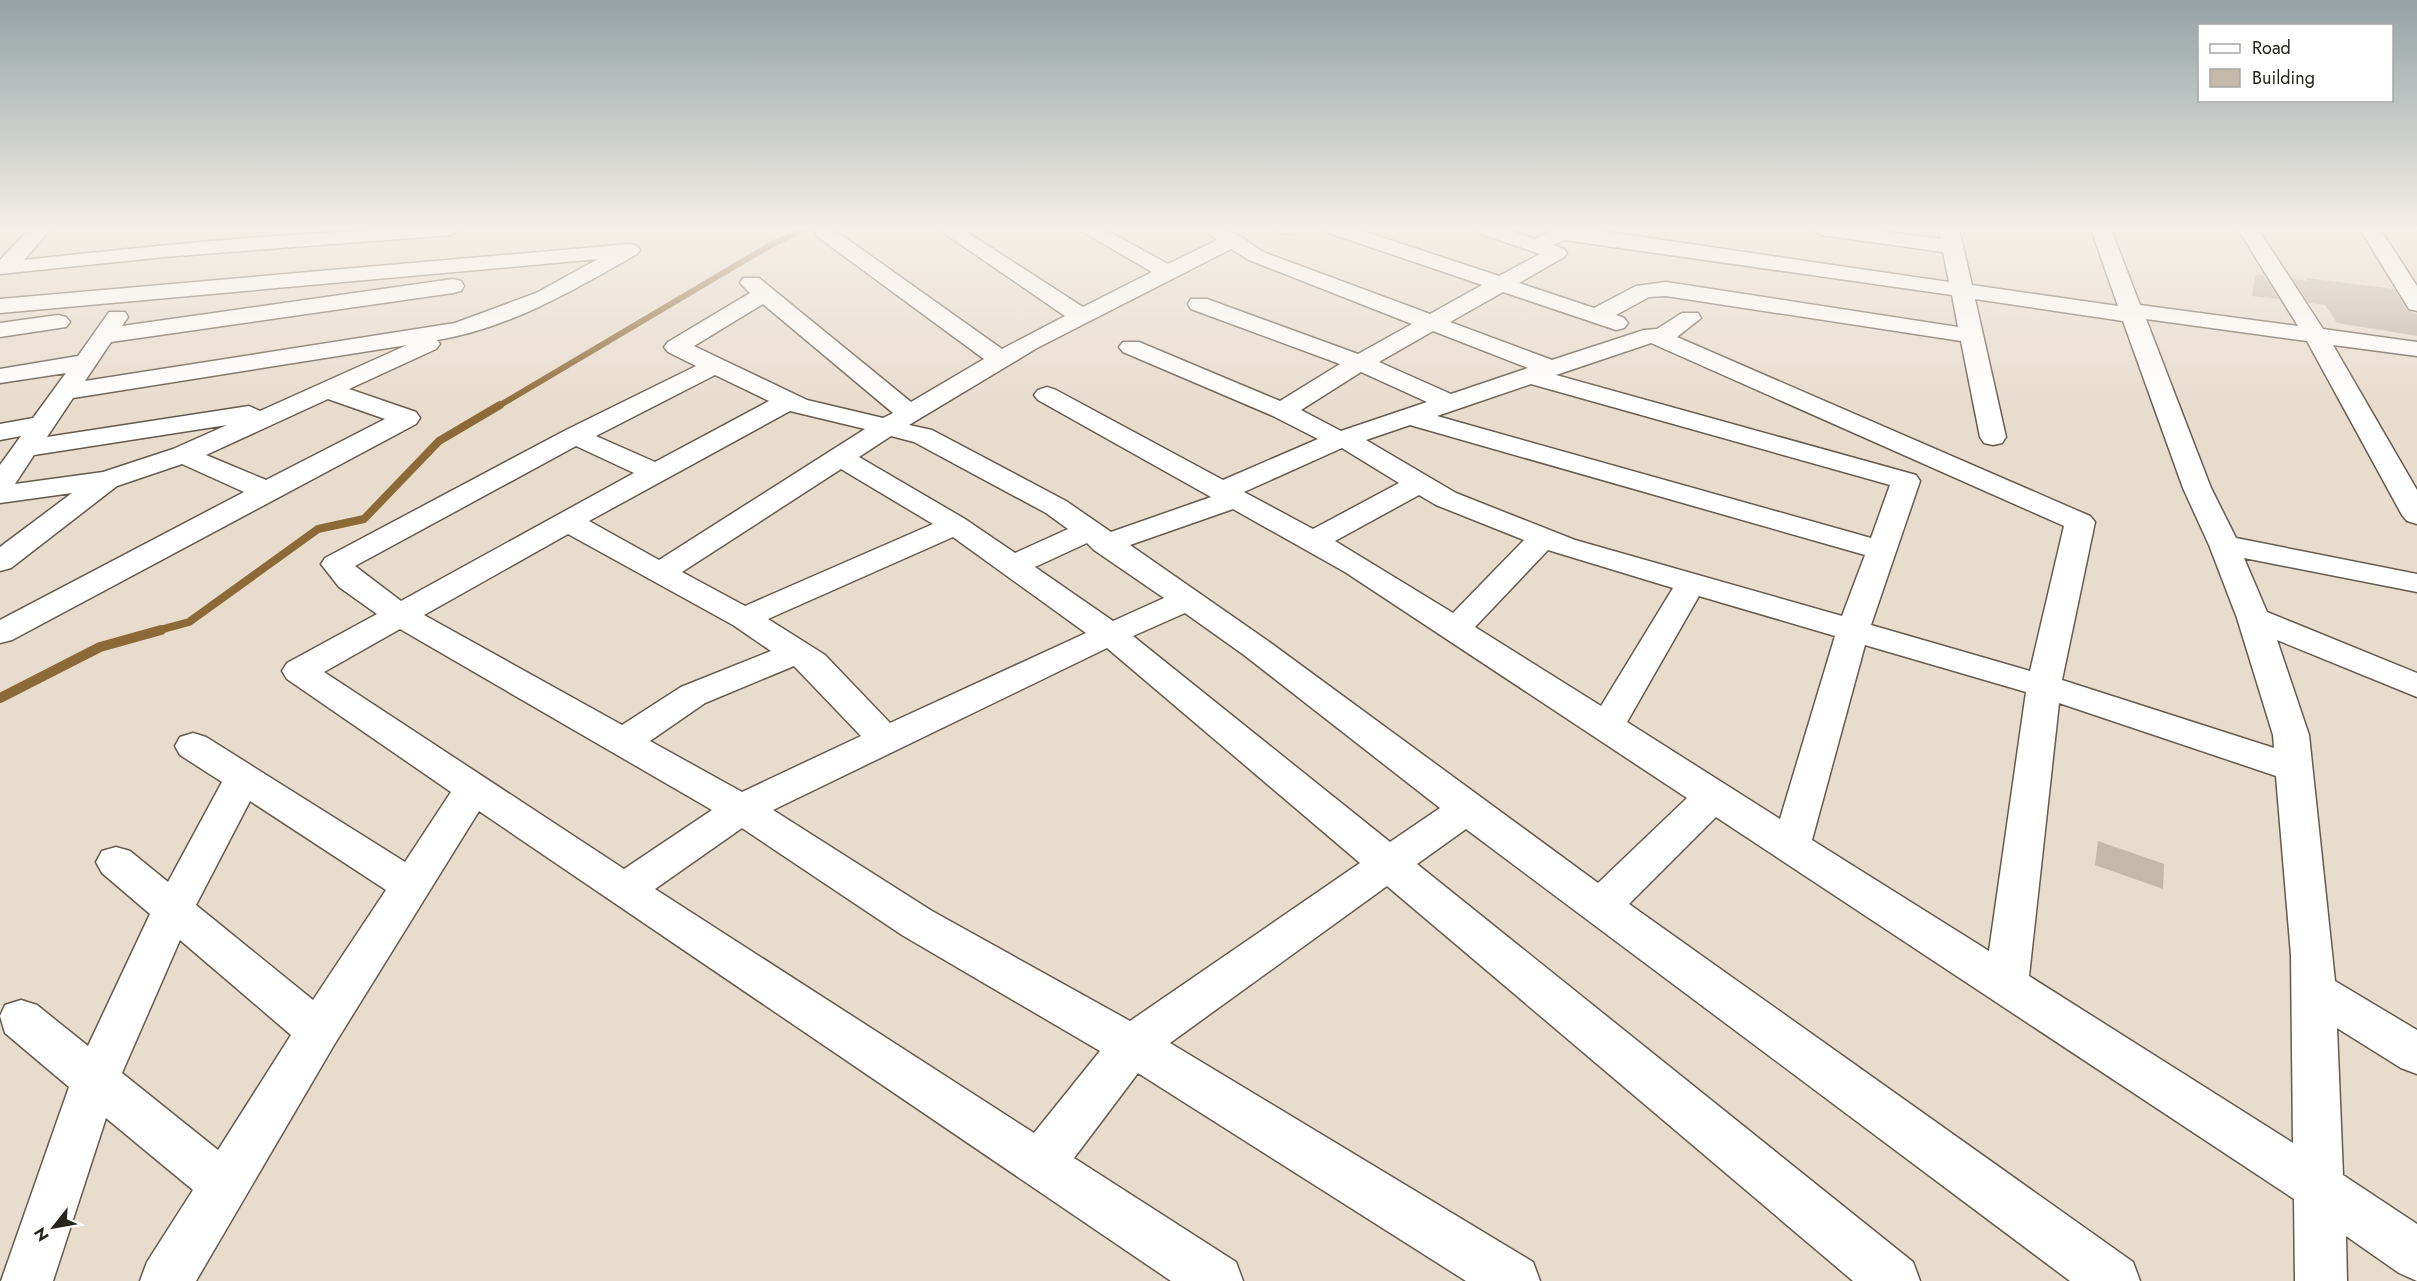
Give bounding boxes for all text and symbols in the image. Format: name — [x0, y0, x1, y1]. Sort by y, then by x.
legend — [2198, 24, 2393, 102]
text: Road — [2252, 35, 2291, 61]
text: Building — [2252, 65, 2315, 91]
north arrow — [24, 1197, 84, 1257]
text: N — [28, 1223, 55, 1246]

